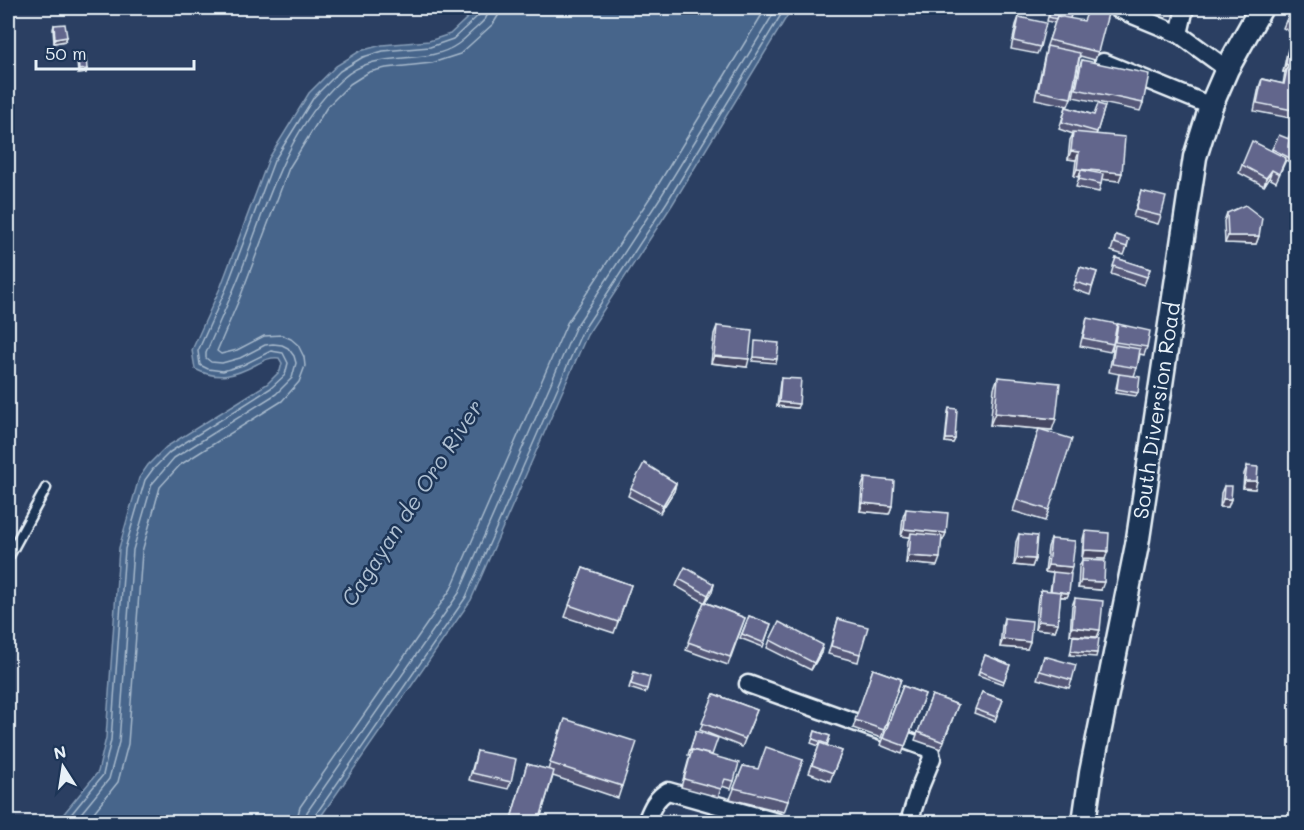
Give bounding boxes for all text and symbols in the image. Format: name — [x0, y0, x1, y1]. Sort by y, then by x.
scale bar — [36, 33, 194, 71]
text: 50 m — [45, 41, 87, 65]
street label: South Diversion Road — [1126, 300, 1185, 521]
water label: Cagayan de Oro River — [334, 394, 489, 612]
north arrow — [33, 737, 93, 797]
text: N — [52, 740, 68, 763]

